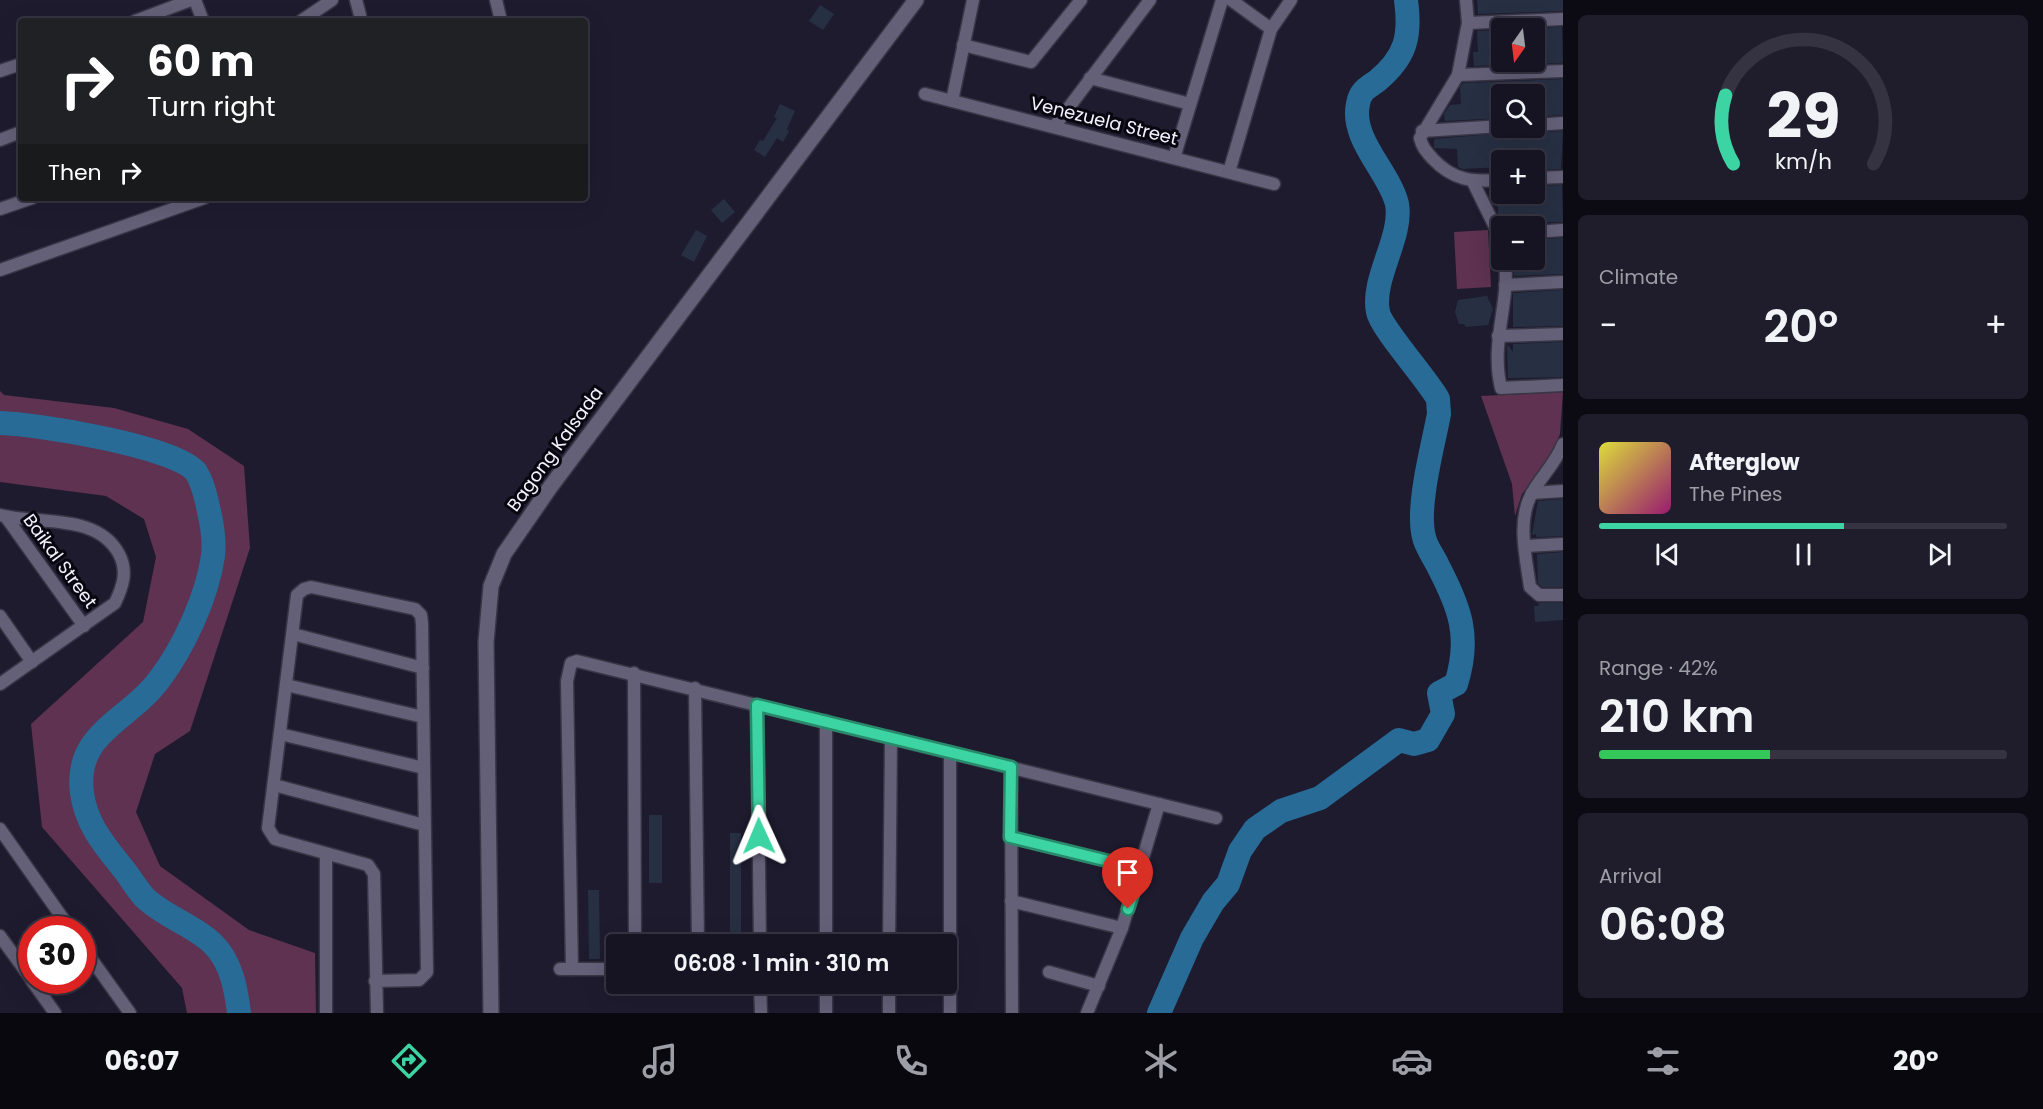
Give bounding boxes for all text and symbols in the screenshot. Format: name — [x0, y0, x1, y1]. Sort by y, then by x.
north arrow — [1491, 18, 1545, 72]
map controls — [1491, 18, 1545, 270]
text: 60 m — [147, 32, 255, 91]
icon: right — [48, 42, 126, 120]
text: 29 — [1766, 72, 1840, 160]
button: search — [1491, 84, 1545, 138]
text: Turn right — [147, 88, 276, 125]
street label: Venezuela Street — [1028, 90, 1180, 151]
text: km/h — [1774, 147, 1832, 178]
button: + — [1491, 150, 1545, 204]
icon: right — [114, 156, 147, 189]
text: Then — [48, 157, 102, 188]
button: − — [1491, 216, 1545, 270]
text: Climate — [1599, 263, 1678, 291]
text: 20° — [1763, 295, 1838, 358]
text: − — [1599, 302, 1617, 349]
text: + — [1984, 302, 2007, 349]
street label: Bagong Kalsada — [501, 381, 608, 516]
text: Afterglow — [1689, 447, 1800, 478]
text: The Pines — [1689, 480, 1783, 508]
street label: Baikal Street — [18, 508, 103, 613]
icon: previous — [1651, 538, 1684, 571]
icon: pause — [1787, 538, 1820, 571]
icon: next — [1923, 538, 1956, 571]
text: Range · 42% — [1599, 654, 1718, 682]
text: 210 km — [1599, 685, 1754, 748]
position arrow — [727, 804, 791, 868]
pin — [1102, 847, 1153, 909]
icon: arrive — [1111, 856, 1144, 889]
text: Arrival — [1599, 862, 1662, 890]
text: 06:08 — [1599, 893, 1727, 956]
speed limit sign: 30 — [18, 916, 96, 994]
text: 06:08 · 1 min · 310 m — [674, 948, 889, 979]
icon: directions — [388, 1040, 430, 1082]
icon: music — [639, 1040, 681, 1082]
icon: phone — [890, 1040, 932, 1082]
icon: climate — [1140, 1040, 1182, 1082]
icon: car — [1391, 1040, 1433, 1082]
icon: filters — [1642, 1040, 1684, 1082]
text: 06:07 — [104, 1042, 179, 1079]
text: 20° — [1893, 1042, 1939, 1079]

